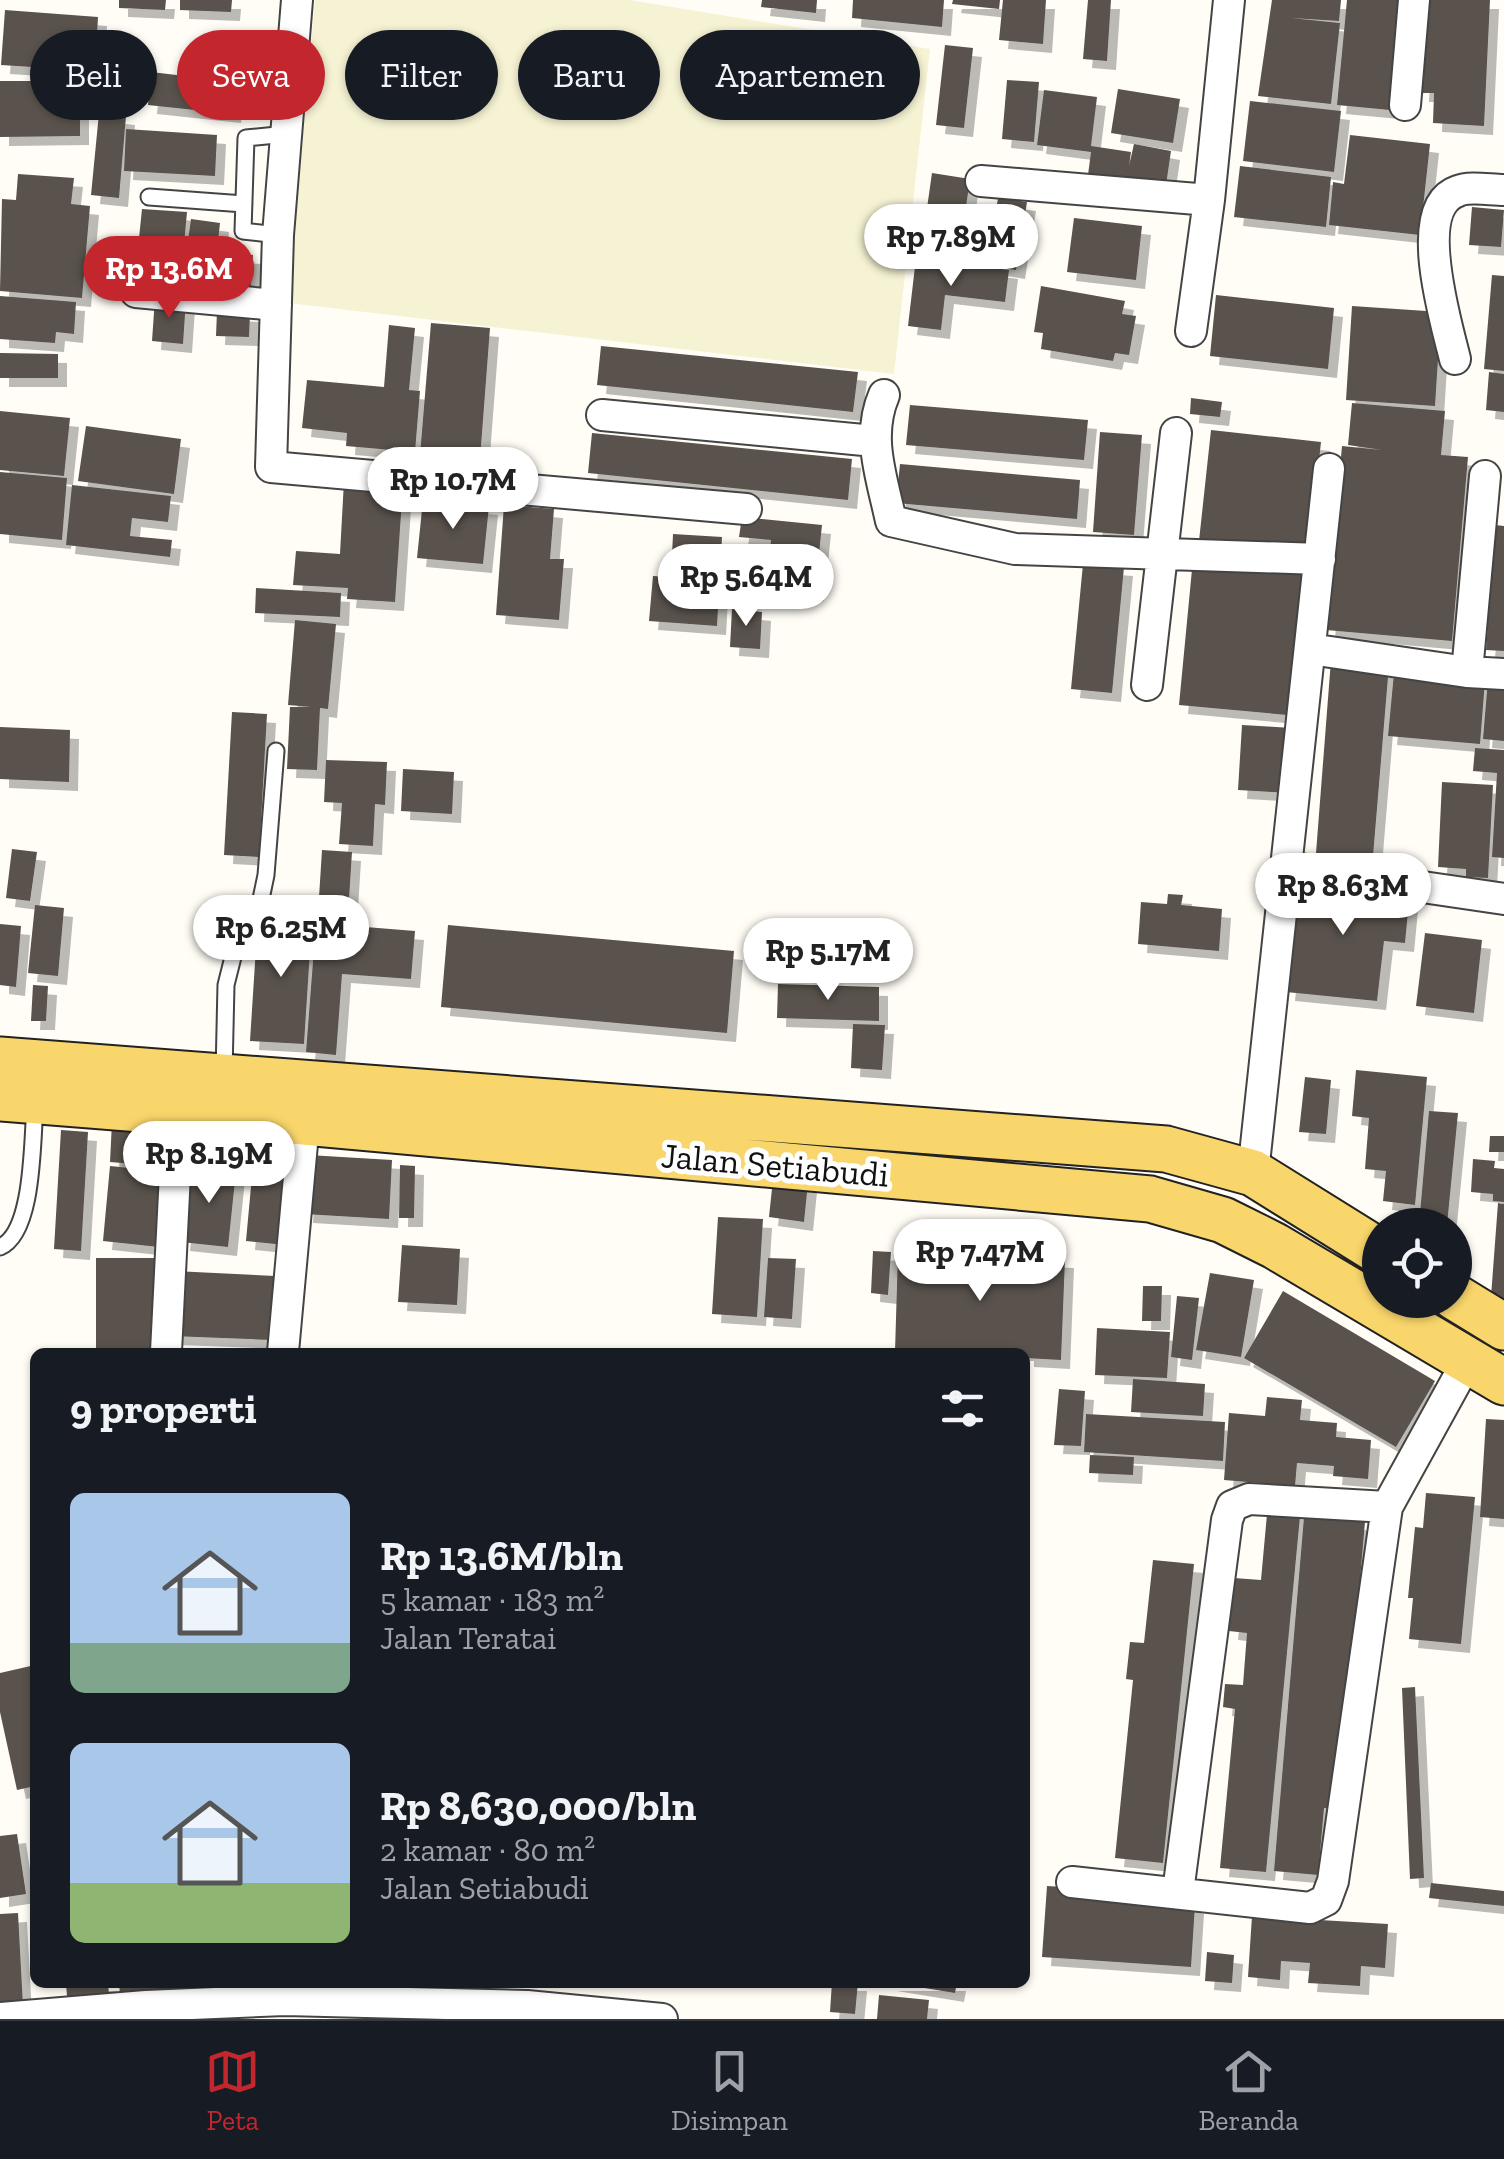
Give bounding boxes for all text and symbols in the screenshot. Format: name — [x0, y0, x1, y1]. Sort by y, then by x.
chip: Beli — [30, 30, 157, 120]
chip: Sewa — [177, 30, 325, 120]
chip: Filter — [345, 30, 498, 120]
chip: Baru — [518, 30, 660, 120]
chip: Apartemen — [680, 30, 920, 120]
pin: Rp 7.89M — [848, 204, 1054, 289]
text: Rp 7.89M — [886, 217, 1016, 255]
pin: Rp 13.6M — [66, 236, 272, 321]
text: Rp 13.6M — [105, 249, 233, 287]
pin: Rp 10.7M — [350, 447, 556, 532]
text: Rp 10.7M — [389, 460, 517, 498]
pin: Rp 5.64M — [643, 544, 849, 629]
text: Rp 5.64M — [680, 557, 812, 595]
pin: Rp 8.63M — [1240, 853, 1446, 938]
text: Rp 8.63M — [1277, 866, 1409, 904]
pin: Rp 6.25M — [178, 895, 384, 980]
text: Rp 6.25M — [215, 908, 347, 946]
pin: Rp 5.17M — [725, 918, 931, 1003]
text: Rp 5.17M — [765, 931, 891, 969]
pin: Rp 8.19M — [106, 1121, 312, 1206]
text: Rp 8.19M — [145, 1134, 273, 1172]
street label: Jalan Setiabudi — [659, 1134, 891, 1196]
map controls — [1362, 1208, 1472, 1318]
button: locate — [1362, 1208, 1472, 1318]
pin: Rp 7.47M — [877, 1219, 1083, 1304]
text: Rp 7.47M — [916, 1232, 1044, 1270]
icon: filters — [935, 1381, 990, 1436]
text: 9 properti — [70, 1383, 257, 1434]
text: Rp 13.6M/bln — [380, 1530, 623, 1581]
icon: home — [150, 1533, 270, 1653]
text: 5 kamar · 183 m² — [380, 1581, 604, 1619]
text: Jalan Teratai — [380, 1619, 556, 1657]
text: Rp 8,630,000/bln — [380, 1780, 696, 1831]
icon: home — [150, 1783, 270, 1903]
text: 2 kamar · 80 m² — [380, 1831, 595, 1869]
text: Jalan Setiabudi — [380, 1869, 589, 1907]
tab: Peta — [205, 2044, 260, 2137]
tab: Disimpan — [671, 2044, 788, 2137]
tab: Beranda — [1198, 2044, 1299, 2137]

